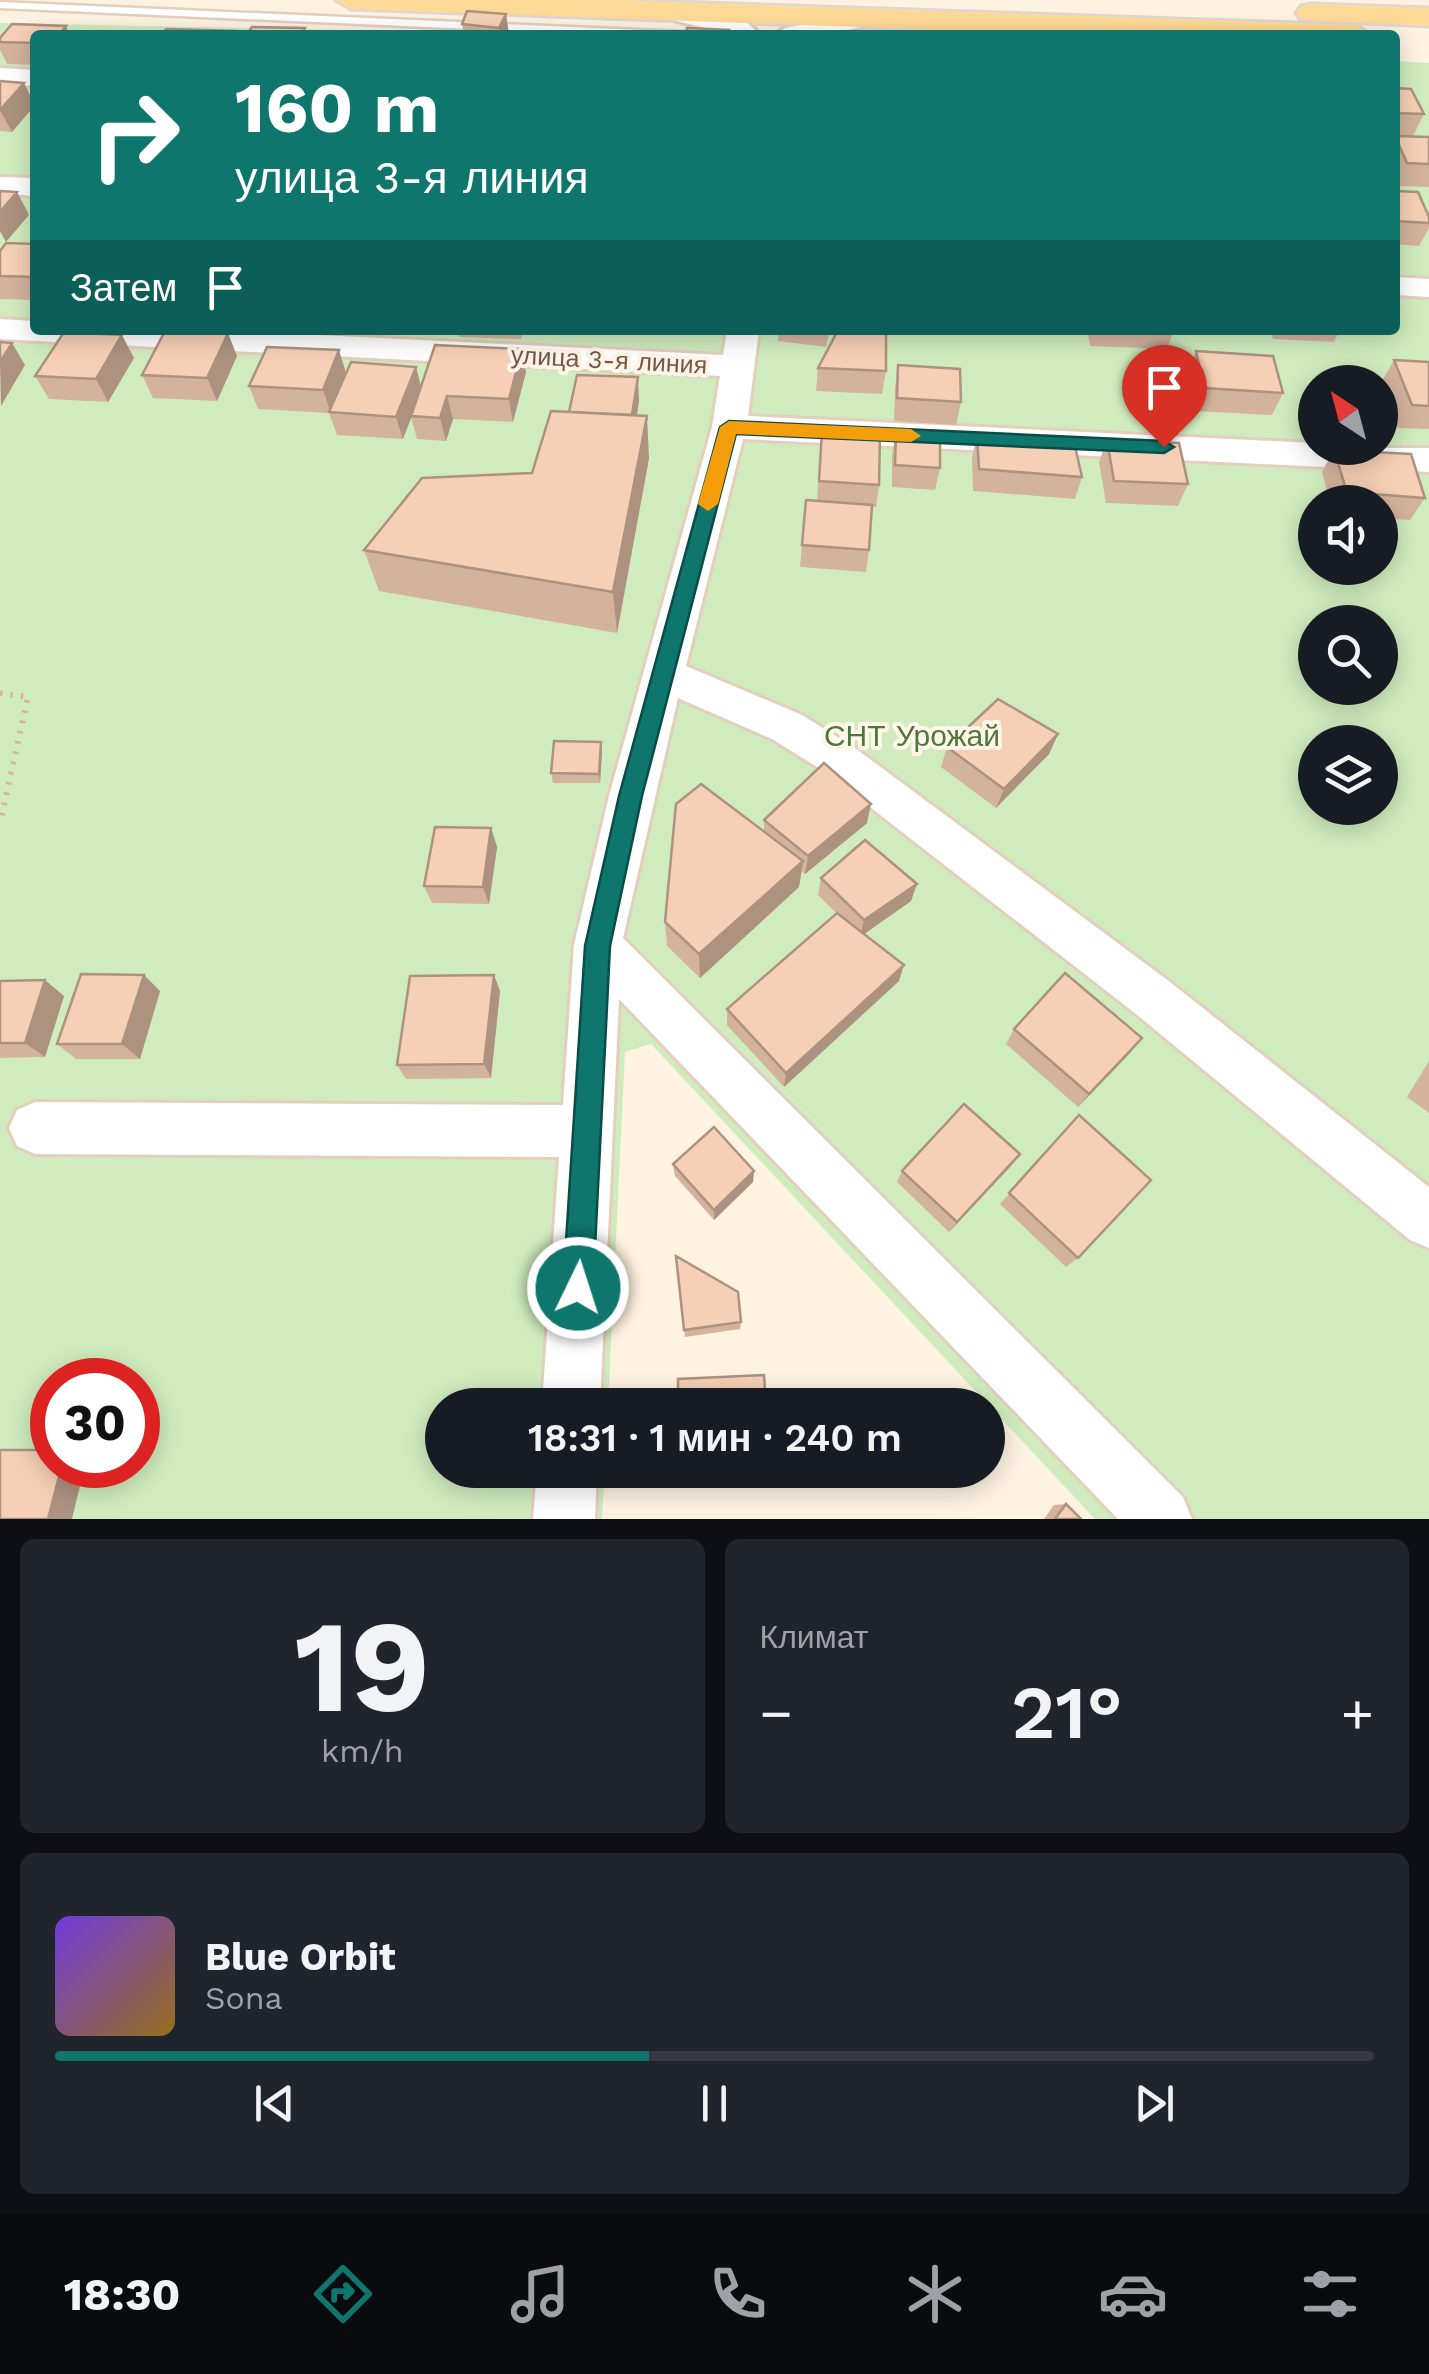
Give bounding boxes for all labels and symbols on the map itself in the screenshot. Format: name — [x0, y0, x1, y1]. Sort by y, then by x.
street label: улица 3-я линия — [510, 340, 708, 380]
pin — [1122, 345, 1207, 448]
north arrow — [1298, 365, 1398, 465]
park label: СНТ Урожай — [824, 718, 1000, 753]
position arrow — [526, 1236, 630, 1340]
speed limit sign: 30 — [30, 1358, 160, 1488]

